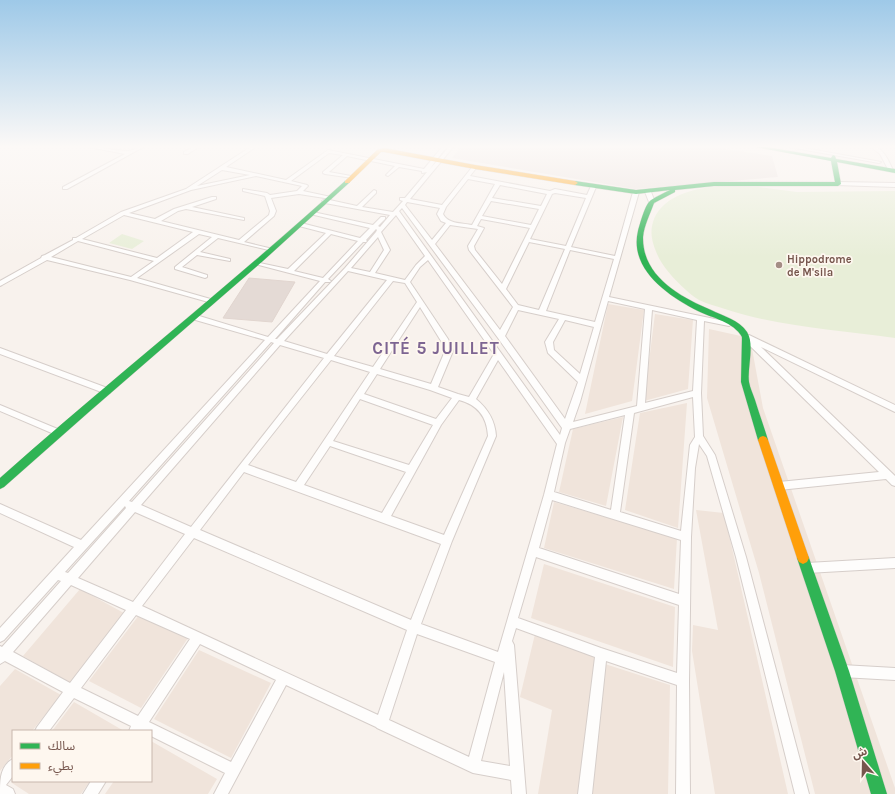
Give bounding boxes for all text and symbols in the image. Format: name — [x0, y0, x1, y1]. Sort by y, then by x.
place label: Hippodrome de M'sila — [787, 253, 852, 279]
marker: Hippodrome de M'sila — [774, 260, 784, 270]
district label: CITÉ 5 JUILLET — [372, 336, 500, 358]
legend — [12, 730, 152, 782]
text: سالك — [48, 739, 75, 753]
north arrow — [843, 742, 883, 782]
text: ش — [850, 744, 869, 762]
text: بطيء — [48, 759, 74, 776]

